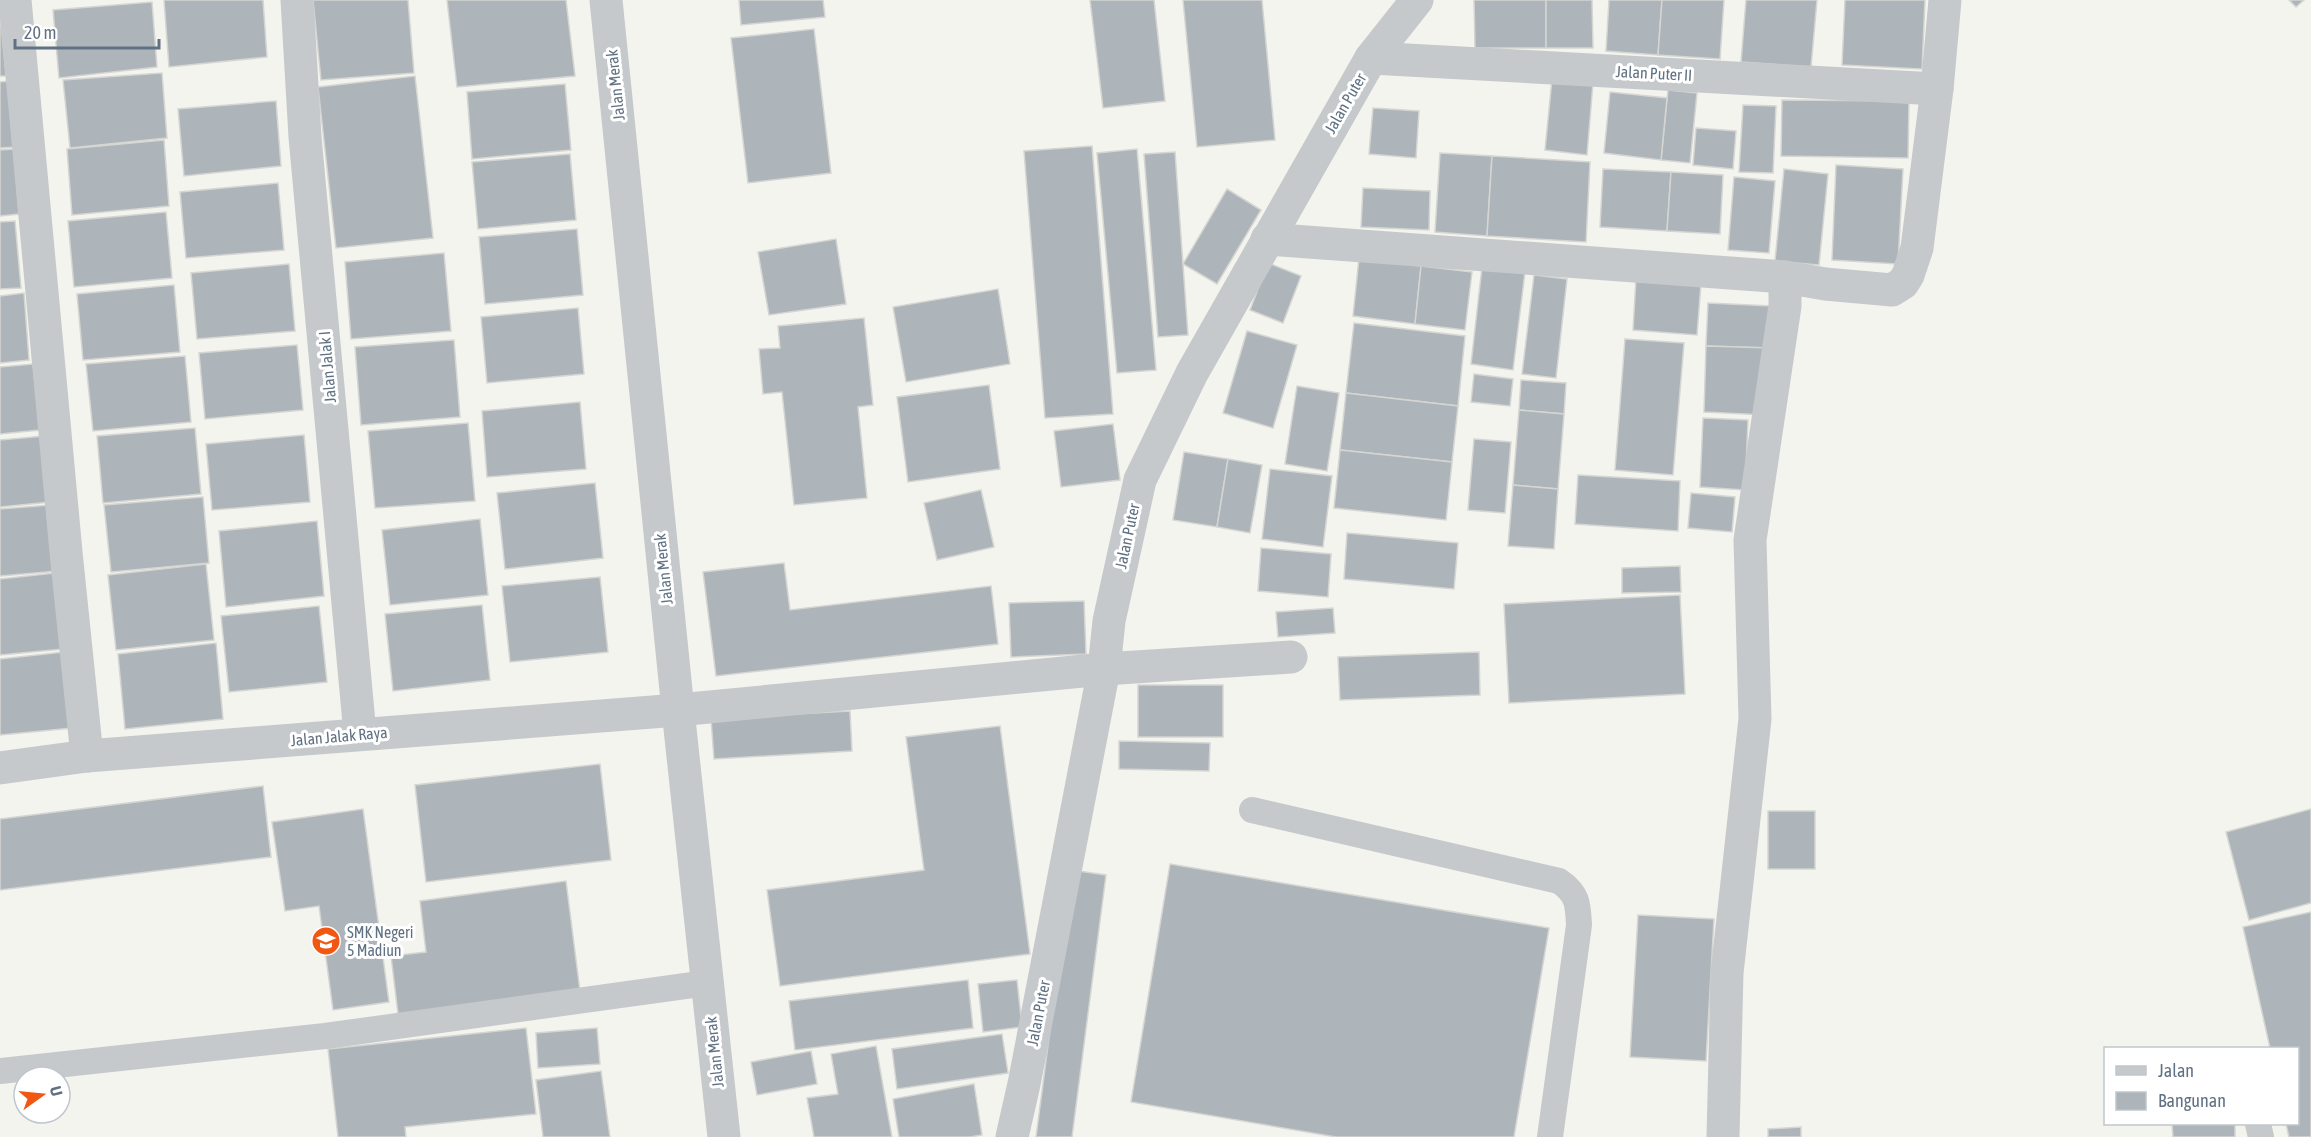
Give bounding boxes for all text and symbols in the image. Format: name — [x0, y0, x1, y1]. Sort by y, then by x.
scale bar — [15, 12, 159, 50]
text: 20 m — [24, 22, 56, 43]
street label: Jalan Merak — [602, 49, 628, 121]
street label: Jalan Puter II — [1615, 62, 1693, 84]
street label: Jalan Puter — [1321, 70, 1369, 136]
street label: Jalan Jalak I — [315, 330, 339, 404]
street label: Jalan Puter — [1111, 501, 1143, 570]
street label: Jalan Merak — [650, 533, 676, 605]
street label: Jalan Jalak Raya — [290, 723, 388, 750]
place label: SMK Negeri 5 Madiun — [347, 923, 413, 959]
school or university icon: SMK Negeri 5 Madiun — [310, 925, 342, 957]
street label: Jalan Puter — [1023, 979, 1053, 1047]
street label: Jalan Merak — [701, 1016, 727, 1088]
legend — [2104, 1047, 2299, 1125]
text: Jalan — [2158, 1060, 2194, 1081]
north arrow — [12, 1065, 72, 1125]
text: U — [47, 1084, 66, 1098]
text: Bangunan — [2158, 1090, 2226, 1111]

